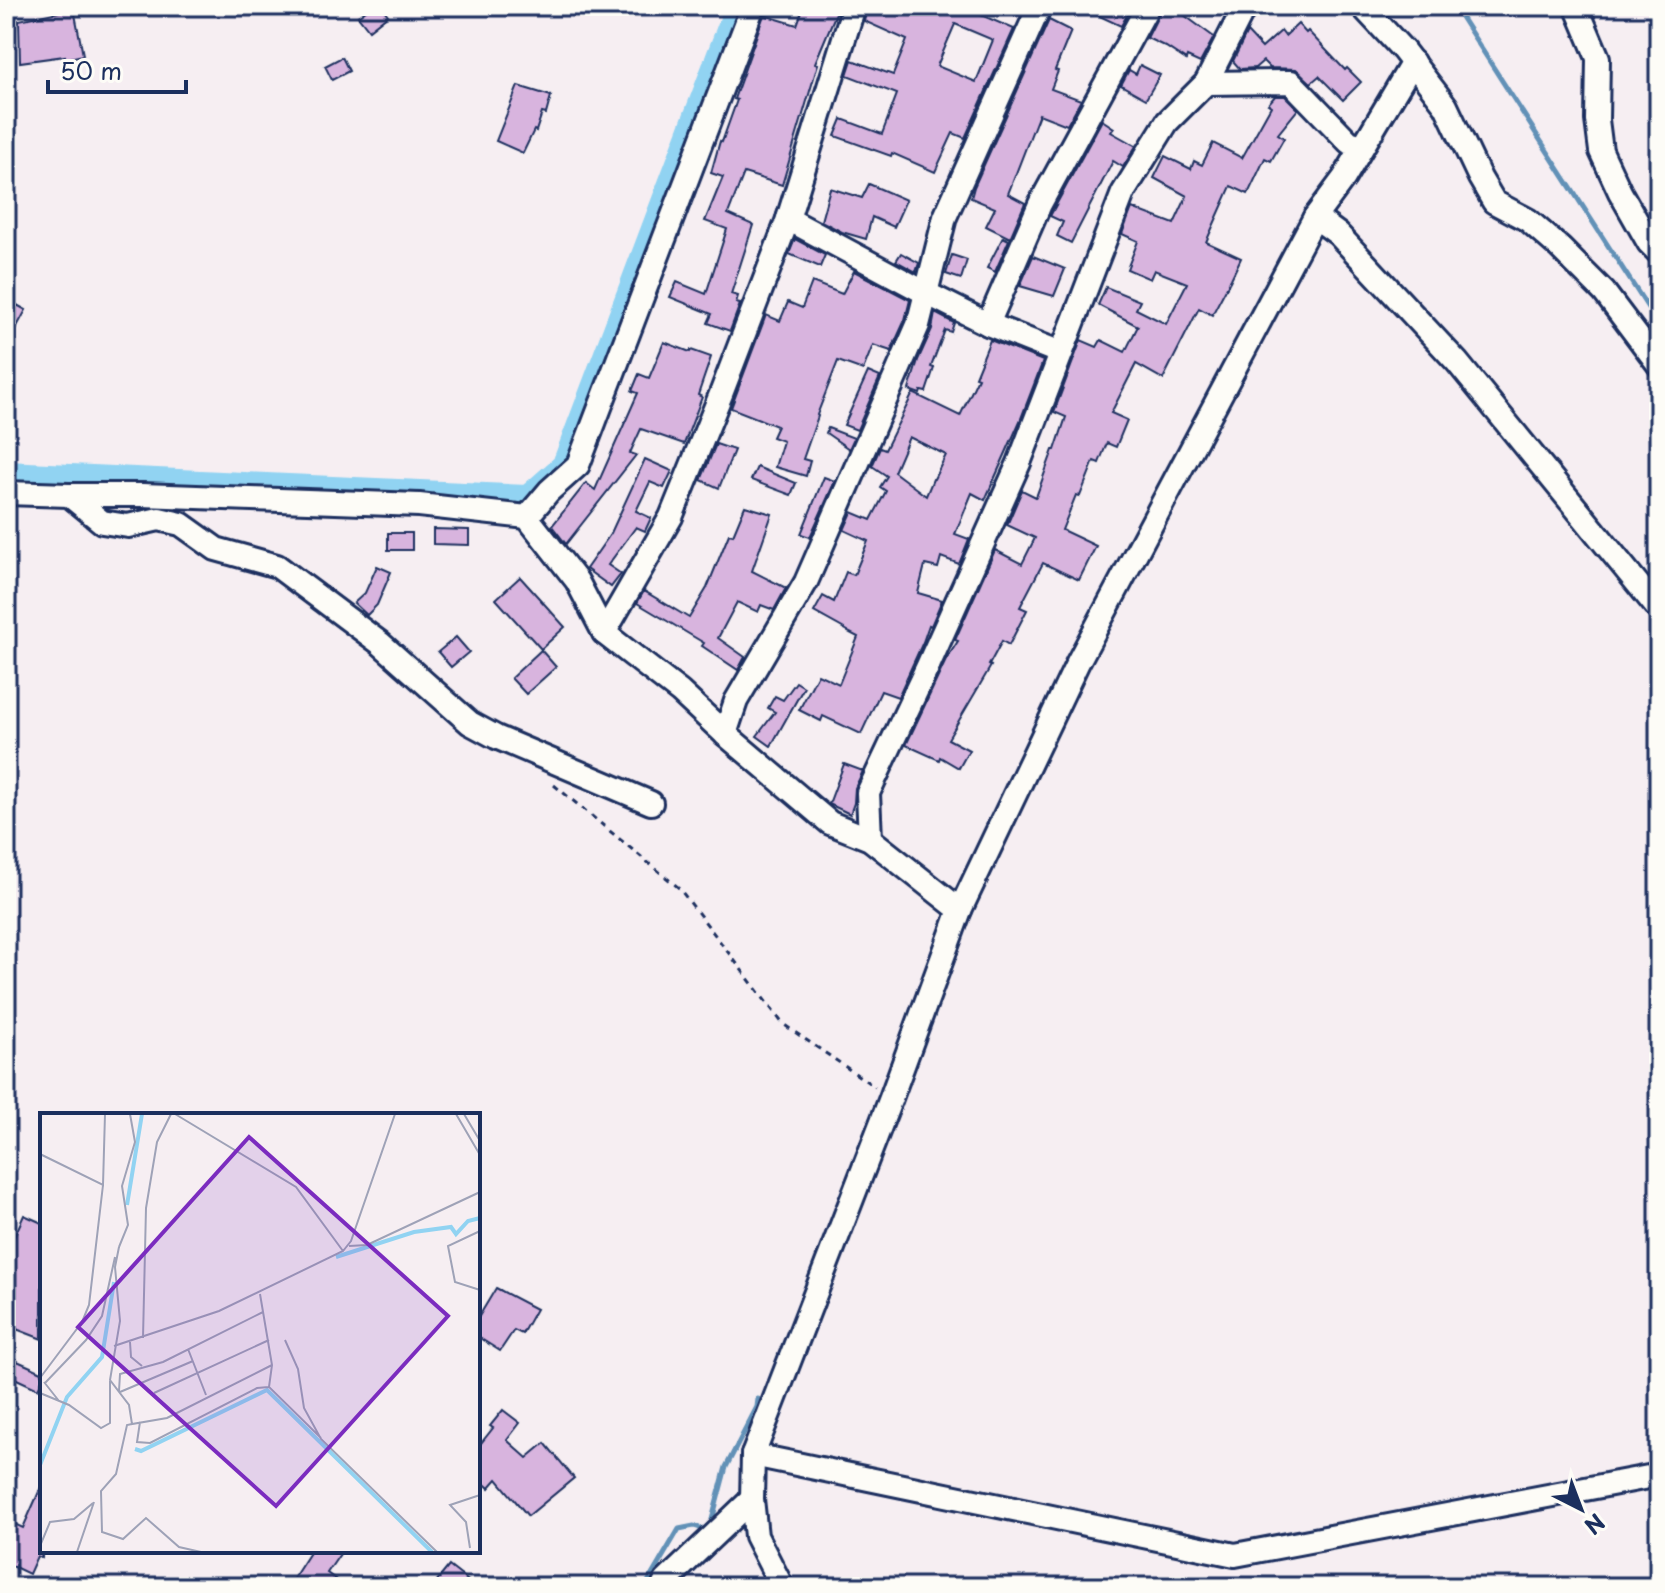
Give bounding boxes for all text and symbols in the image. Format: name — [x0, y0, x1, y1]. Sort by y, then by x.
scale bar — [48, 44, 186, 94]
text: 50 m — [60, 52, 122, 88]
inset map — [40, 1113, 480, 1553]
north arrow — [1541, 1469, 1621, 1549]
text: N — [1578, 1507, 1613, 1543]

